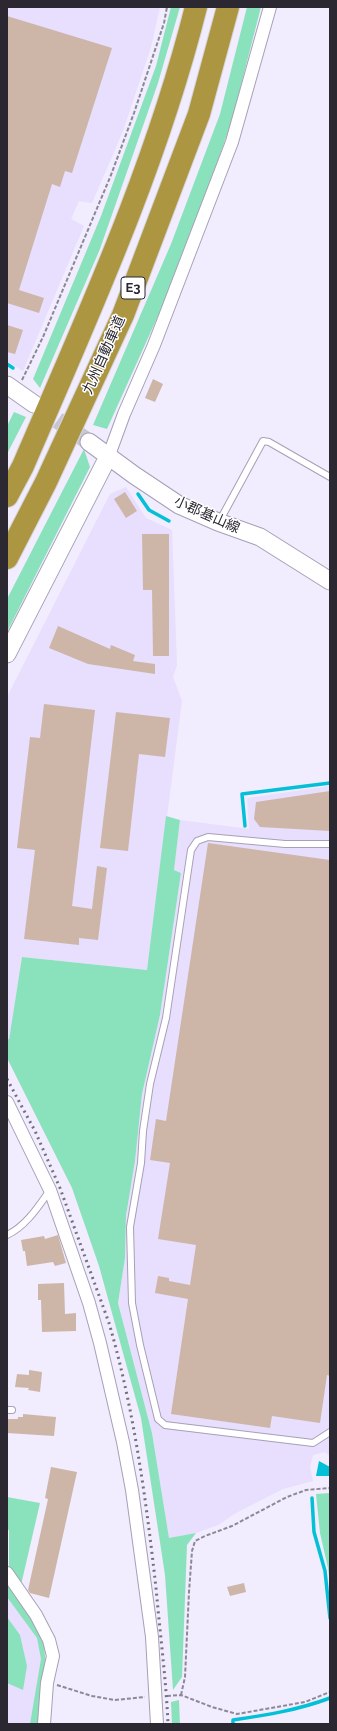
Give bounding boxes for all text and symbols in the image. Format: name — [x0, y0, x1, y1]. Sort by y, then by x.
road number: E3 — [121, 277, 145, 299]
street label: 九州自動車道 — [79, 313, 129, 397]
street label: 小郡基山線 — [172, 493, 242, 537]

